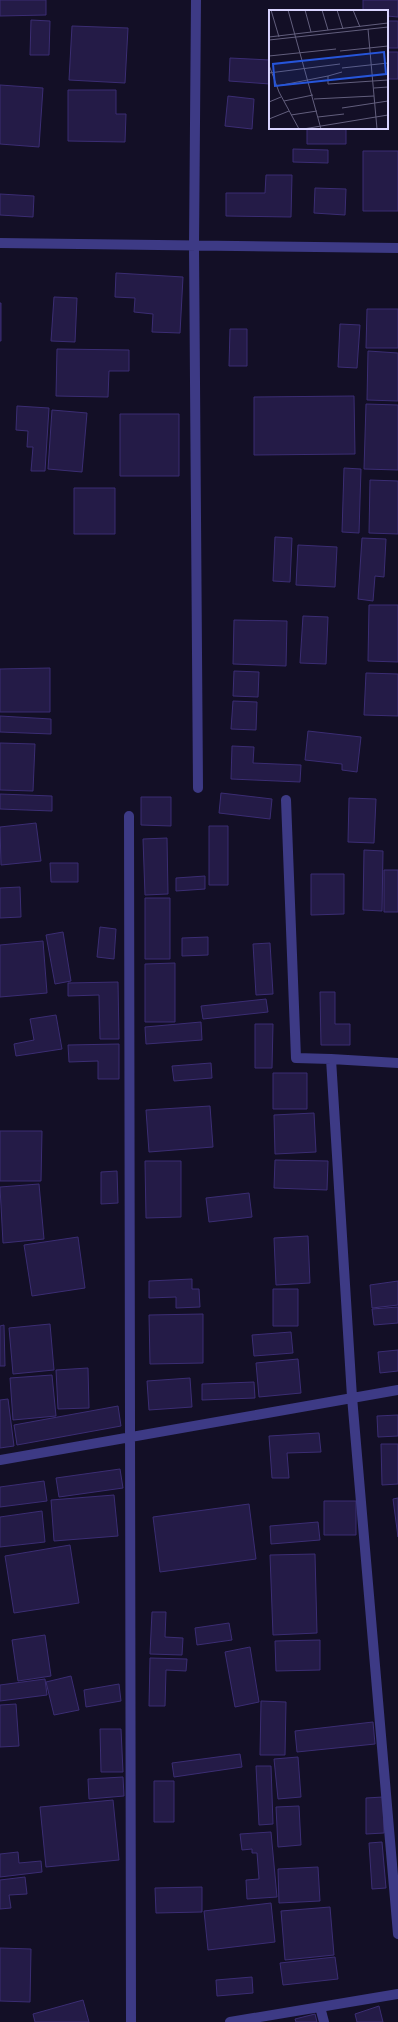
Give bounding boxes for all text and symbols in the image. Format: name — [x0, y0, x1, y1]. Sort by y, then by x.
inset map — [269, 10, 388, 129]

